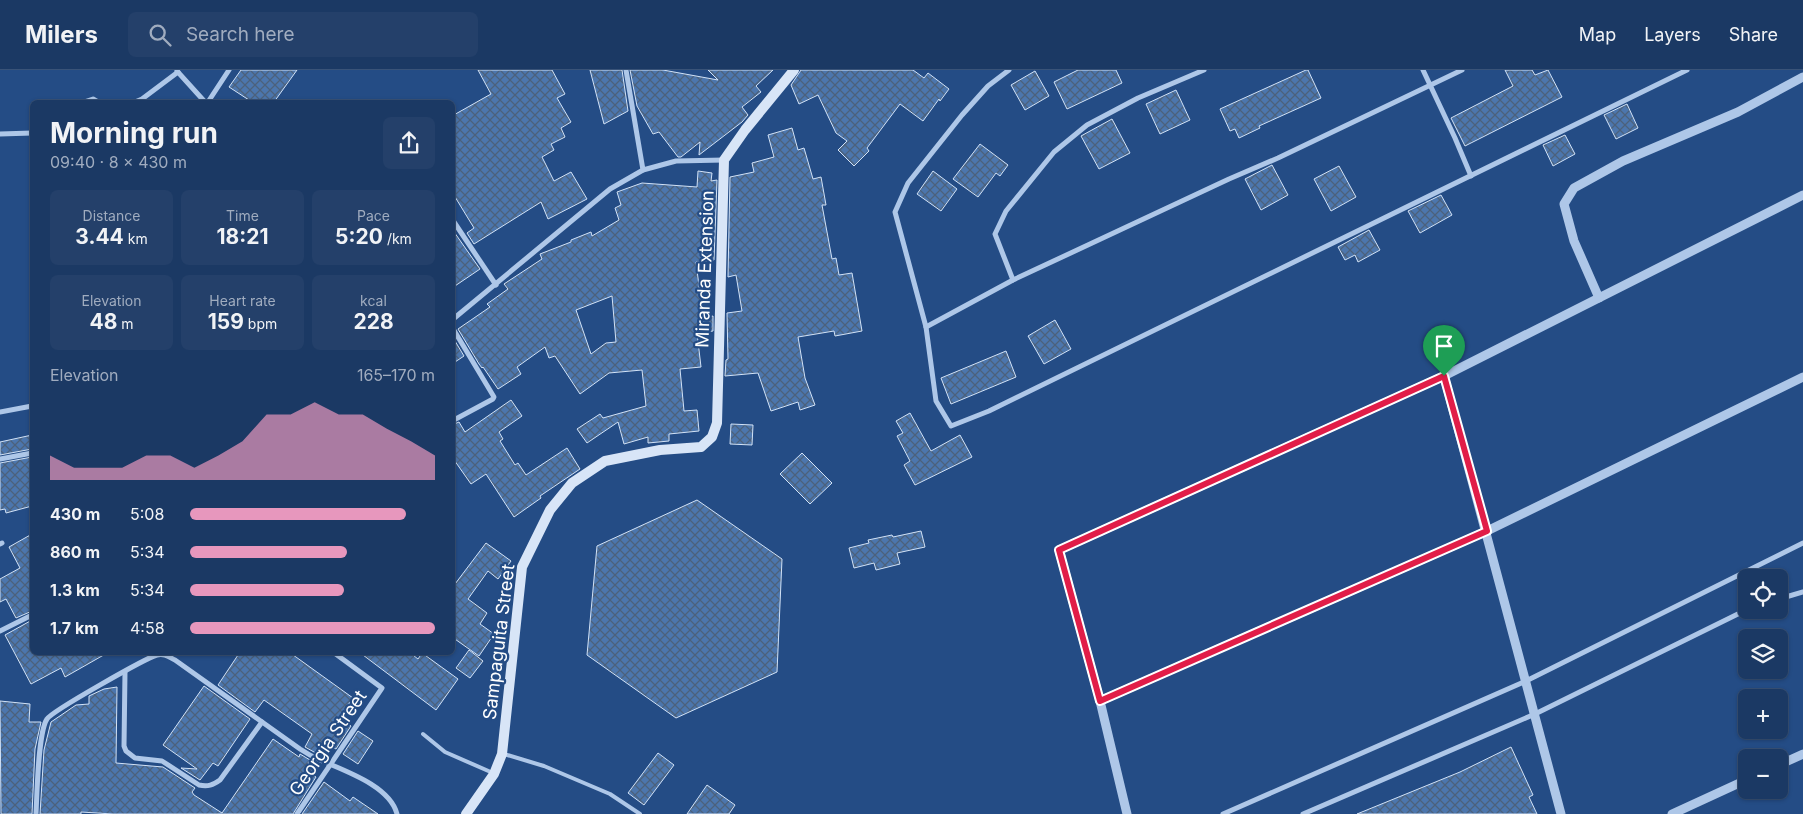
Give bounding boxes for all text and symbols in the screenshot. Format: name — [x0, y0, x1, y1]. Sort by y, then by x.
search box — [128, 12, 478, 57]
text: Milers — [25, 20, 98, 49]
icon: search — [146, 21, 174, 49]
text: Search here — [186, 23, 295, 46]
text: Map — [1579, 24, 1616, 45]
text: Layers — [1644, 24, 1701, 45]
text: Share — [1729, 24, 1778, 45]
text: Morning run — [50, 116, 218, 150]
button: share — [383, 117, 435, 169]
text: 09:40 · 8 × 430 m — [50, 152, 187, 172]
street label: Miranda Extension — [691, 190, 718, 348]
text: Distance — [83, 207, 140, 224]
text: Time — [226, 207, 259, 224]
text: Pace — [357, 207, 390, 224]
text: 3.44 — [75, 224, 124, 249]
text: 18:21 — [216, 224, 269, 249]
text: 5:20 — [335, 224, 383, 249]
text: km — [124, 230, 148, 247]
text: /km — [383, 230, 412, 247]
text: Elevation — [82, 292, 142, 309]
text: Heart rate — [209, 292, 276, 309]
text: kcal — [360, 292, 387, 309]
text: 48 — [89, 309, 117, 334]
text: 159 — [208, 309, 244, 334]
text: 228 — [353, 309, 394, 334]
text: m — [117, 315, 134, 332]
text: bpm — [244, 315, 277, 332]
pin — [1423, 325, 1465, 376]
icon: arrive — [1430, 332, 1458, 360]
text: Elevation — [50, 365, 119, 385]
text: 165–170 m — [357, 365, 435, 385]
text: 430 m — [50, 504, 100, 524]
text: 5:08 — [130, 504, 164, 524]
text: 860 m — [50, 542, 100, 562]
text: 5:34 — [130, 542, 165, 562]
street label: Sampaguita Street — [479, 563, 518, 721]
map controls — [1738, 569, 1788, 799]
button: locate — [1738, 569, 1788, 619]
text: 1.3 km — [50, 580, 100, 600]
text: 5:34 — [130, 580, 165, 600]
text: 1.7 km — [50, 618, 99, 638]
text: 4:58 — [130, 618, 165, 638]
button: layers — [1738, 629, 1788, 679]
street label: Georgia Street — [285, 686, 371, 799]
button: + — [1738, 689, 1788, 739]
button: − — [1738, 749, 1788, 799]

